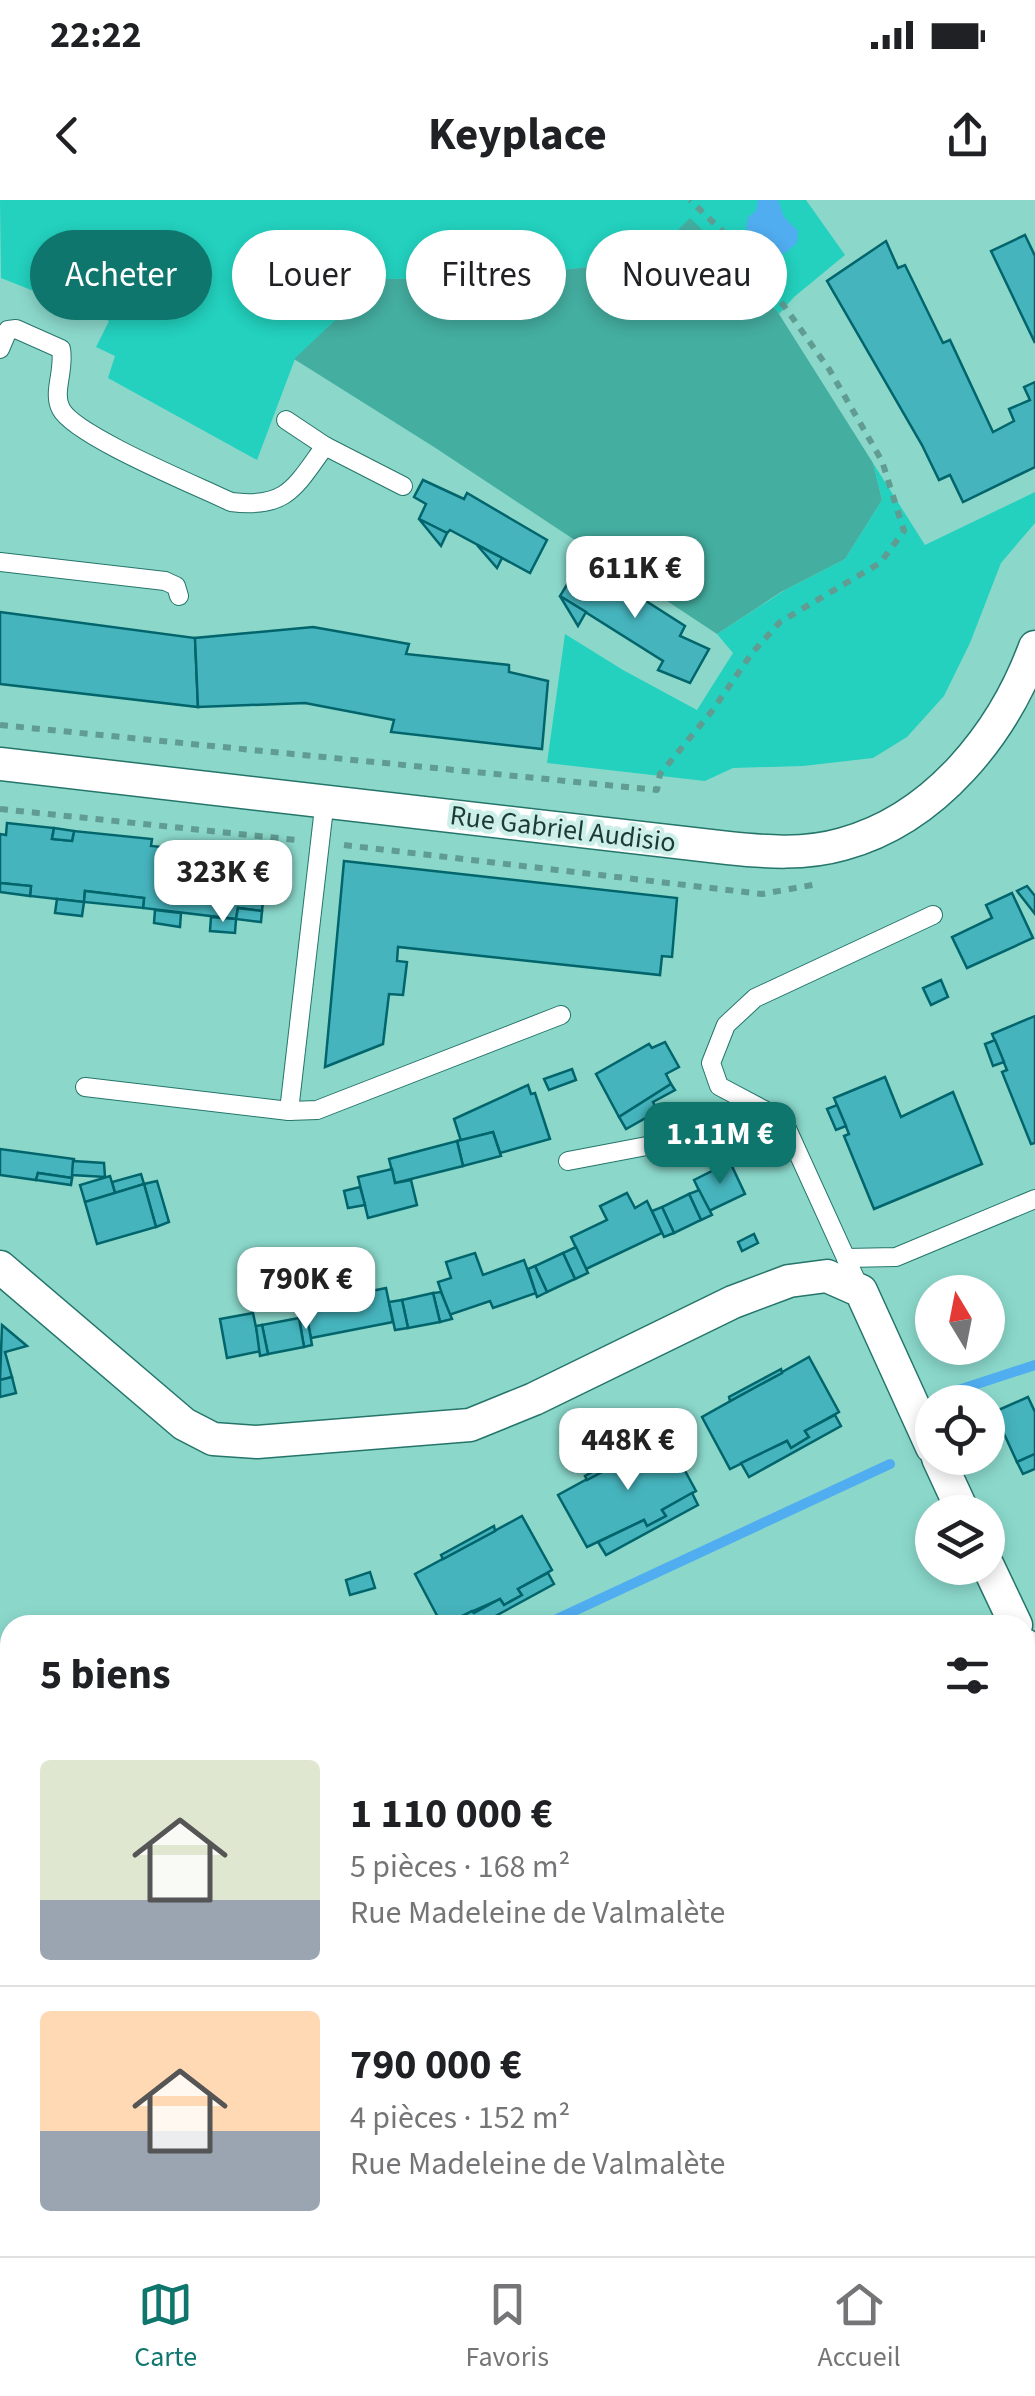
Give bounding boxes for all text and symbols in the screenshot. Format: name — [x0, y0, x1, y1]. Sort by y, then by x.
text: 22:22 — [50, 8, 142, 62]
text: Keyplace — [428, 103, 607, 167]
icon: back — [40, 108, 95, 163]
icon: share — [940, 108, 995, 163]
chip: Acheter — [30, 230, 212, 320]
chip: Louer — [232, 230, 386, 320]
chip: Filtres — [406, 230, 566, 320]
chip: Nouveau — [586, 230, 787, 320]
pin: 611K € — [554, 536, 716, 621]
text: 611K € — [588, 545, 682, 591]
street label: Rue Gabriel Audisio — [448, 795, 678, 863]
pin: 323K € — [142, 840, 304, 925]
text: 323K € — [176, 849, 270, 895]
pin: 1.11M € — [628, 1102, 812, 1187]
text: 1.11M € — [666, 1111, 774, 1157]
pin: 790K € — [225, 1247, 387, 1332]
text: 790K € — [259, 1256, 353, 1302]
north arrow — [915, 1275, 1005, 1365]
map controls — [915, 1275, 1005, 1585]
button: locate — [915, 1385, 1005, 1475]
pin: 448K € — [547, 1408, 709, 1493]
text: 448K € — [581, 1417, 675, 1463]
button: layers — [915, 1495, 1005, 1585]
text: 5 biens — [40, 1645, 171, 1705]
icon: filters — [940, 1648, 995, 1703]
text: 1 110 000 € — [350, 1784, 553, 1844]
icon: home — [120, 1800, 240, 1920]
text: 5 pièces · 168 m² — [350, 1844, 570, 1890]
text: Rue Madeleine de Valmalète — [350, 1890, 725, 1936]
text: 790 000 € — [350, 2035, 522, 2095]
icon: home — [120, 2051, 240, 2171]
text: 4 pièces · 152 m² — [350, 2095, 570, 2141]
text: Rue Madeleine de Valmalète — [350, 2141, 725, 2187]
tab: Carte — [134, 2277, 197, 2377]
tab: Favoris — [466, 2277, 549, 2377]
tab: Accueil — [817, 2277, 901, 2377]

